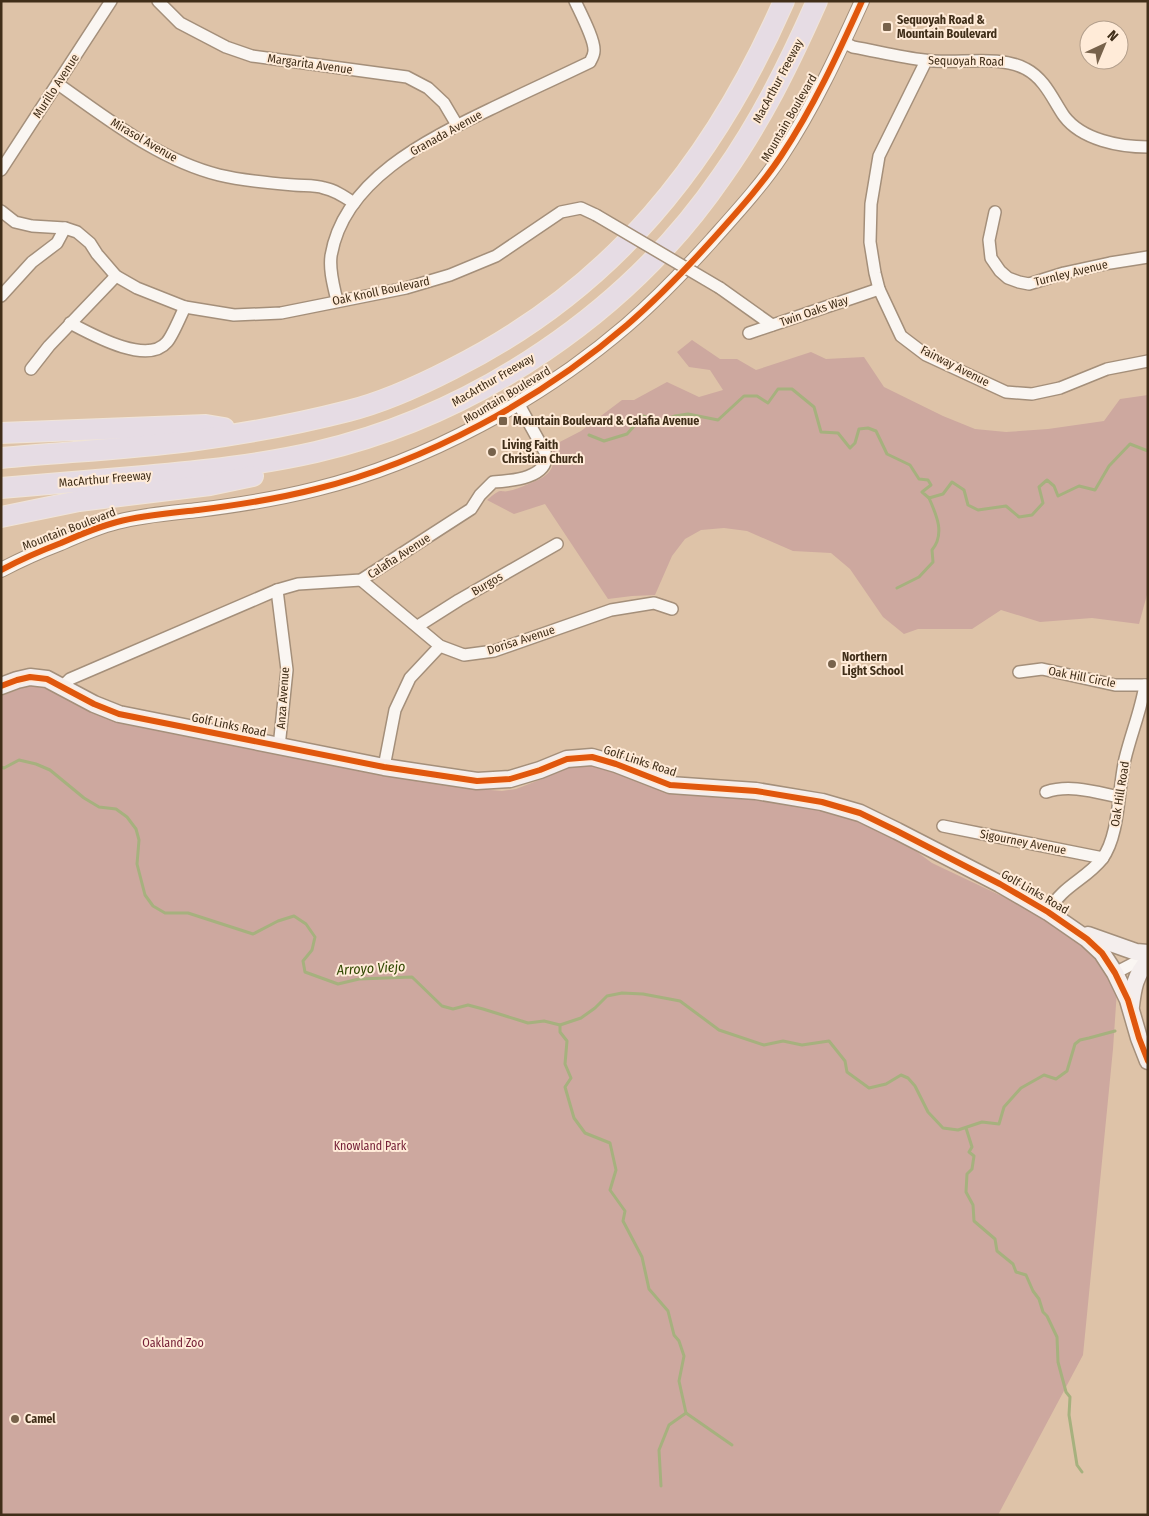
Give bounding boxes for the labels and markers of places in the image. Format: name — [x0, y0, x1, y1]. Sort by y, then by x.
place label: Sequoyah Road & Mountain Boulevard — [897, 13, 997, 41]
marker: Sequoyah Road & Mountain Boulevard — [881, 21, 893, 33]
place label: Mountain Boulevard & Calafia Avenue — [513, 414, 699, 428]
marker: Mountain Boulevard & Calafia Avenue — [497, 415, 509, 427]
place label: Living Faith Christian Church — [502, 438, 584, 466]
marker: Living Faith Christian Church — [486, 446, 498, 458]
place label: Northern Light School — [842, 650, 904, 678]
marker: Northern Light School — [826, 658, 838, 670]
place label: Camel — [25, 1412, 56, 1426]
marker: Camel — [9, 1413, 21, 1425]

